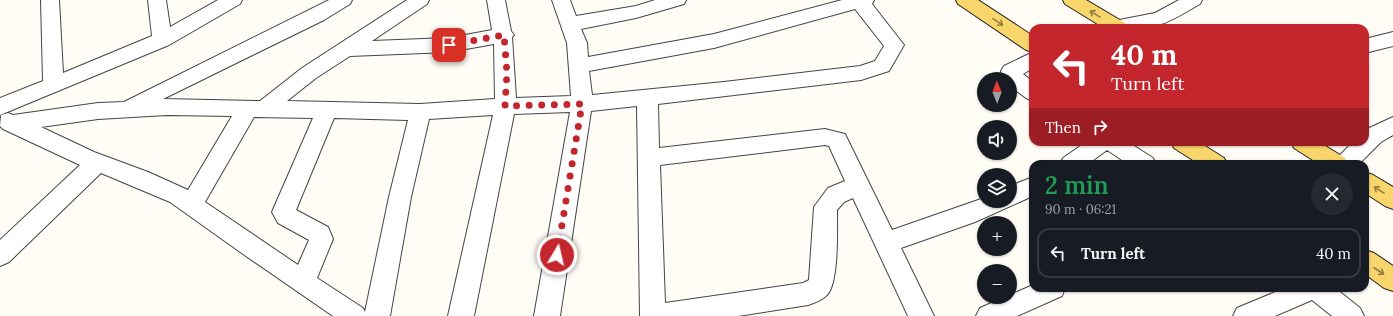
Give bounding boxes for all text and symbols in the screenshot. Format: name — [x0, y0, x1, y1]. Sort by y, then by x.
one-way arrow — [1090, 10, 1101, 18]
one-way arrow — [992, 18, 1004, 26]
pin — [432, 28, 466, 62]
icon: arrive — [438, 34, 460, 56]
text: 40 m — [1111, 37, 1177, 73]
icon: left — [1045, 40, 1097, 92]
north arrow — [977, 72, 1017, 112]
map controls — [977, 72, 1017, 304]
text: Turn left — [1111, 72, 1184, 95]
icon: right — [1089, 116, 1111, 138]
text: Then — [1045, 118, 1081, 137]
button: sound — [977, 120, 1017, 160]
button: layers — [977, 168, 1017, 208]
text: 2 min — [1045, 170, 1109, 201]
button: close — [1311, 173, 1353, 215]
one-way arrow — [1374, 186, 1385, 194]
text: 90 m · 06:21 — [1045, 201, 1116, 218]
button: + — [977, 216, 1017, 256]
position arrow — [536, 234, 578, 276]
icon: left — [1047, 242, 1069, 264]
text: Turn left — [1081, 244, 1145, 263]
text: 40 m — [1316, 244, 1351, 263]
button: − — [977, 264, 1017, 304]
one-way arrow — [1373, 267, 1385, 275]

